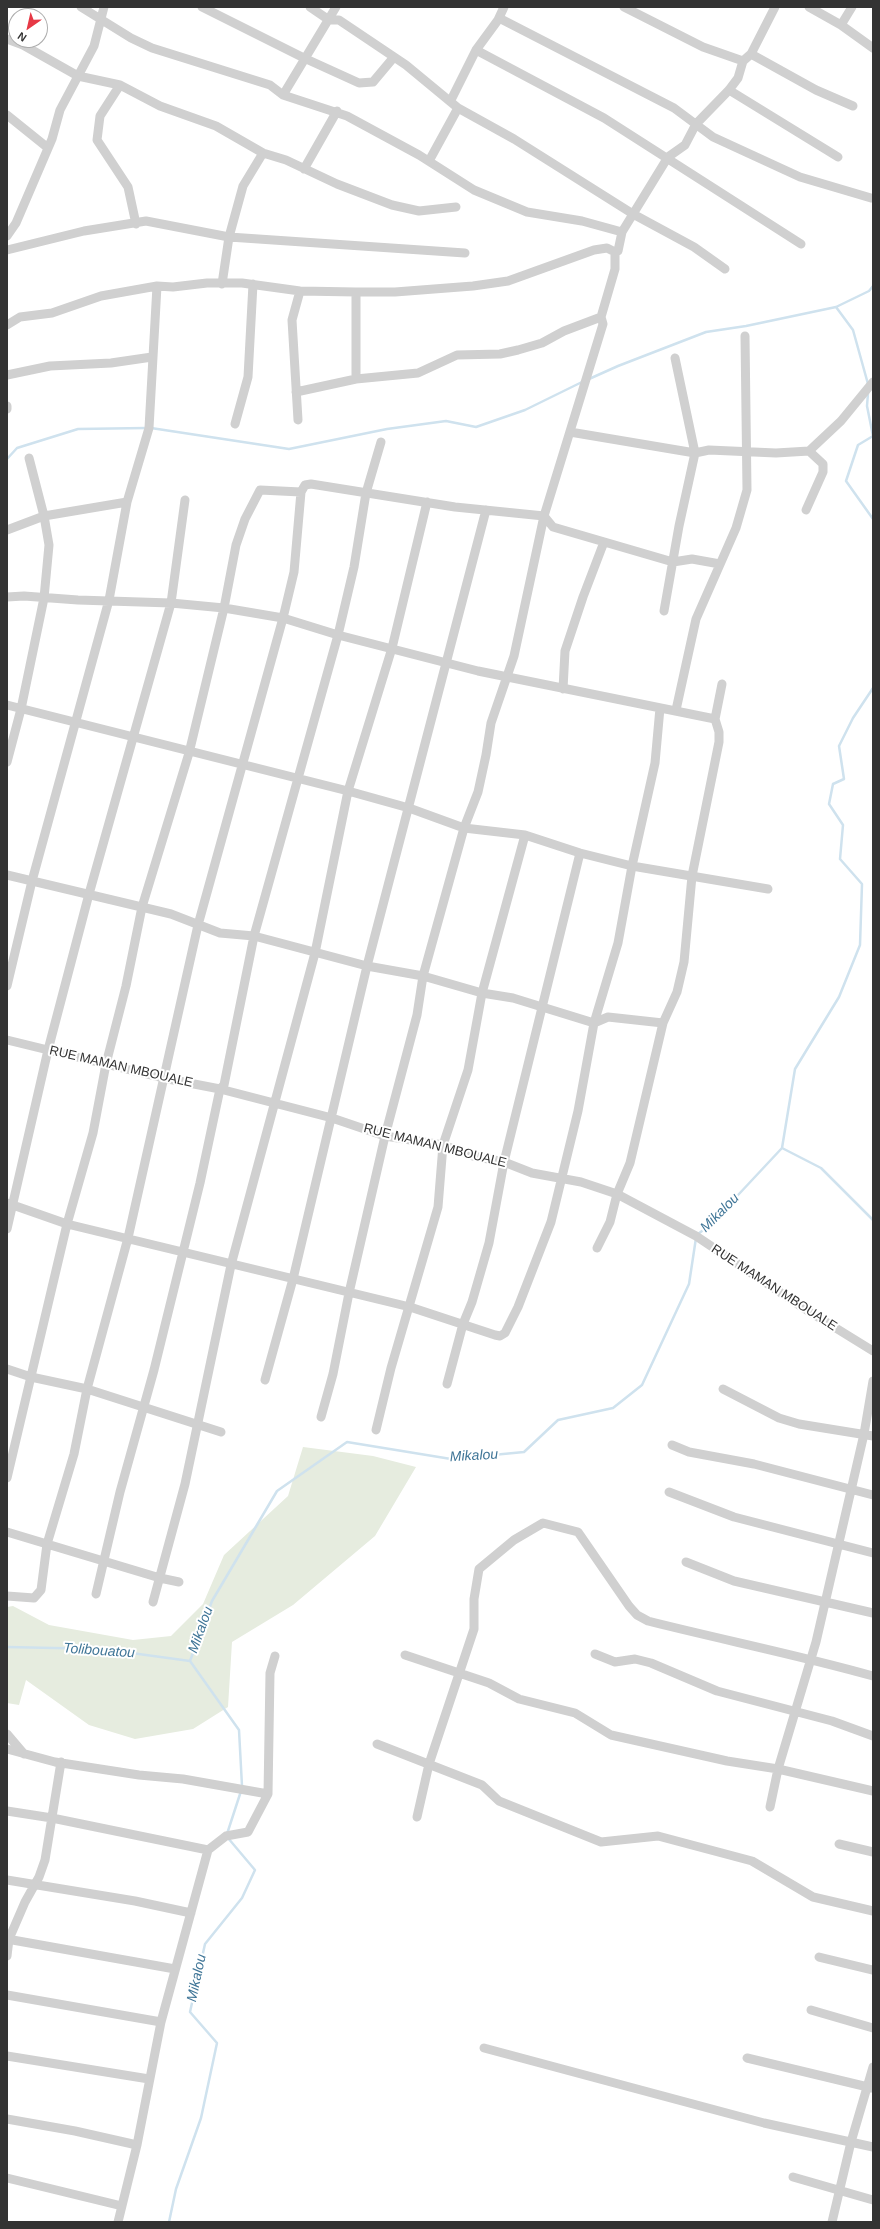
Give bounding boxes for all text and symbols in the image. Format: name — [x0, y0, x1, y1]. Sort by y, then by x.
north arrow — [8, 8, 48, 48]
text: N — [15, 30, 29, 44]
street label: RUE MAMAN MBOUALE — [48, 1043, 194, 1091]
street label: RUE MAMAN MBOUALE — [362, 1121, 508, 1171]
water label: Mikalou — [697, 1190, 743, 1236]
street label: RUE MAMAN MBOUALE — [708, 1242, 840, 1334]
water label: Mikalou — [449, 1446, 499, 1466]
water label: Mikalou — [185, 1604, 217, 1656]
water label: Tolibouatou — [63, 1640, 135, 1662]
water label: Mikalou — [184, 1953, 210, 2003]

